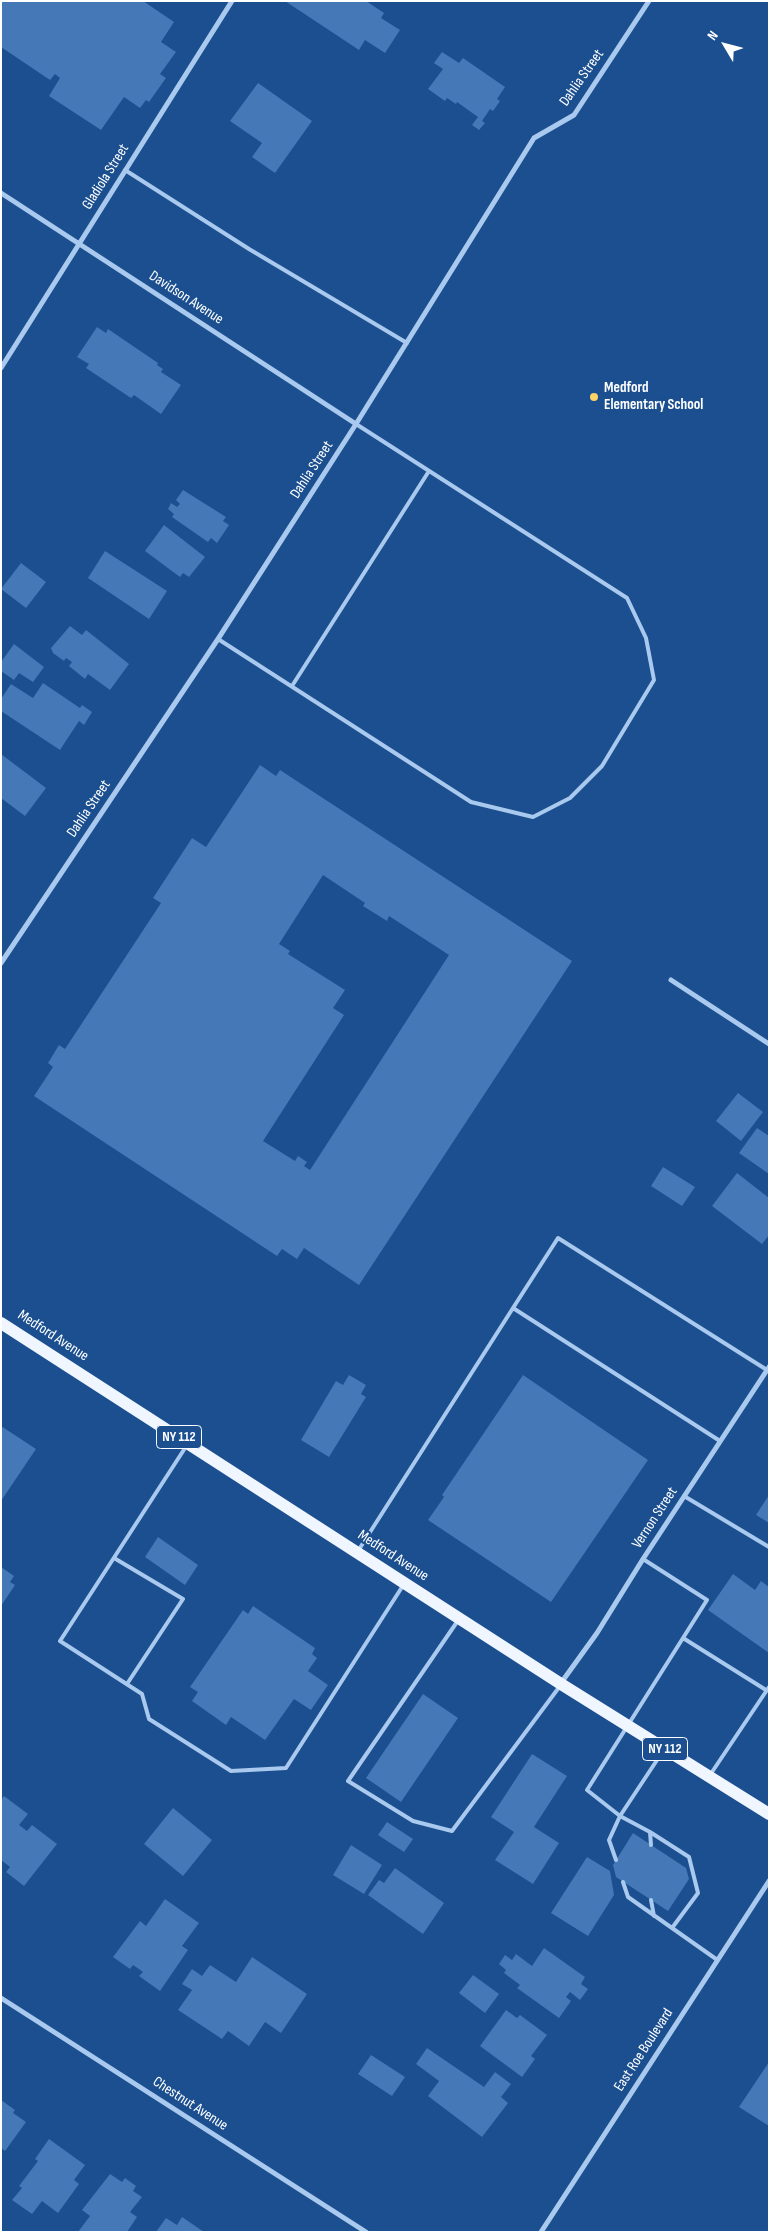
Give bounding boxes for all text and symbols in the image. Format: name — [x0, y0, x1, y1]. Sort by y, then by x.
north arrow — [700, 20, 750, 70]
text: N — [704, 28, 722, 44]
street label: Dahlia Street — [556, 46, 608, 110]
street label: Gladiola Street — [79, 141, 133, 213]
street label: Davidson Avenue — [146, 267, 226, 329]
place label: Medford Elementary School — [604, 379, 703, 414]
marker: Medford Elementary School — [588, 391, 600, 403]
street label: Dahlia Street — [287, 438, 337, 502]
street label: Dahlia Street — [63, 777, 115, 841]
street label: Medford Avenue — [14, 1306, 92, 1366]
road number: NY 112 — [156, 1425, 202, 1448]
street label: Vernon Street — [628, 1484, 682, 1552]
street label: Medford Avenue — [354, 1526, 432, 1586]
road number: NY 112 — [642, 1738, 688, 1760]
street label: East Roe Boulevard — [611, 2005, 677, 2095]
street label: Chestnut Avenue — [149, 2073, 231, 2135]

